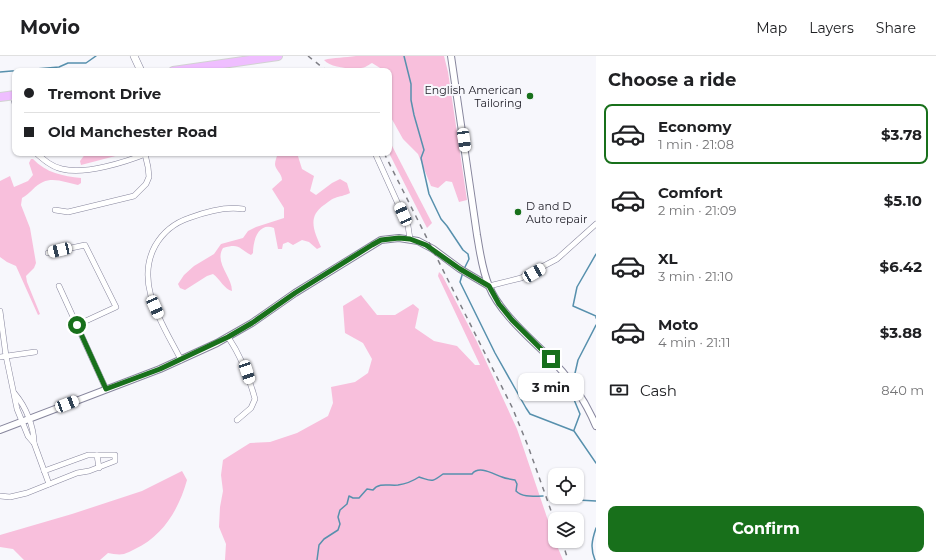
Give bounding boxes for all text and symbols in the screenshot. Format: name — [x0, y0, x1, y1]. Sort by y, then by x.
text: Movio — [20, 16, 80, 39]
text: Map — [756, 19, 787, 37]
text: Layers — [809, 19, 854, 37]
text: Share — [876, 19, 916, 37]
text: Choose a ride — [608, 69, 736, 91]
place label: English American Tailoring — [424, 83, 522, 110]
text: Tremont Drive — [48, 84, 161, 103]
marker: English American Tailoring — [525, 91, 535, 101]
icon: car — [610, 116, 646, 152]
text: Economy — [658, 117, 731, 136]
text: Old Manchester Road — [48, 122, 217, 141]
text: $3.78 — [881, 125, 922, 144]
car — [456, 127, 472, 153]
text: 1 min · 21:08 — [658, 136, 734, 152]
icon: car — [610, 182, 646, 218]
text: Comfort — [658, 183, 723, 202]
text: $5.10 — [884, 191, 922, 210]
place label: D and D Auto repair — [526, 199, 587, 226]
car — [393, 201, 413, 227]
text: 2 min · 21:09 — [658, 202, 736, 218]
marker: D and D Auto repair — [513, 207, 523, 217]
car — [47, 241, 73, 259]
icon: car — [610, 248, 646, 284]
text: XL — [658, 249, 677, 268]
text: $6.42 — [880, 257, 922, 276]
car — [521, 262, 547, 284]
text: 3 min · 21:10 — [658, 268, 733, 284]
car — [145, 294, 165, 320]
icon: car — [610, 314, 646, 350]
text: Moto — [658, 315, 698, 334]
route start — [68, 316, 86, 334]
text: $3.88 — [880, 323, 922, 342]
text: 4 min · 21:11 — [658, 334, 730, 350]
route end — [542, 350, 560, 368]
car — [238, 359, 256, 385]
callout: 3 min — [518, 373, 584, 401]
text: 3 min — [532, 379, 570, 395]
icon: cash — [608, 379, 630, 401]
text: Cash — [640, 381, 677, 400]
text: 840 m — [881, 382, 924, 398]
car — [54, 394, 80, 414]
map controls — [548, 468, 584, 548]
button: locate — [548, 468, 584, 504]
button: Confirm — [608, 506, 924, 552]
button: layers — [548, 512, 584, 548]

